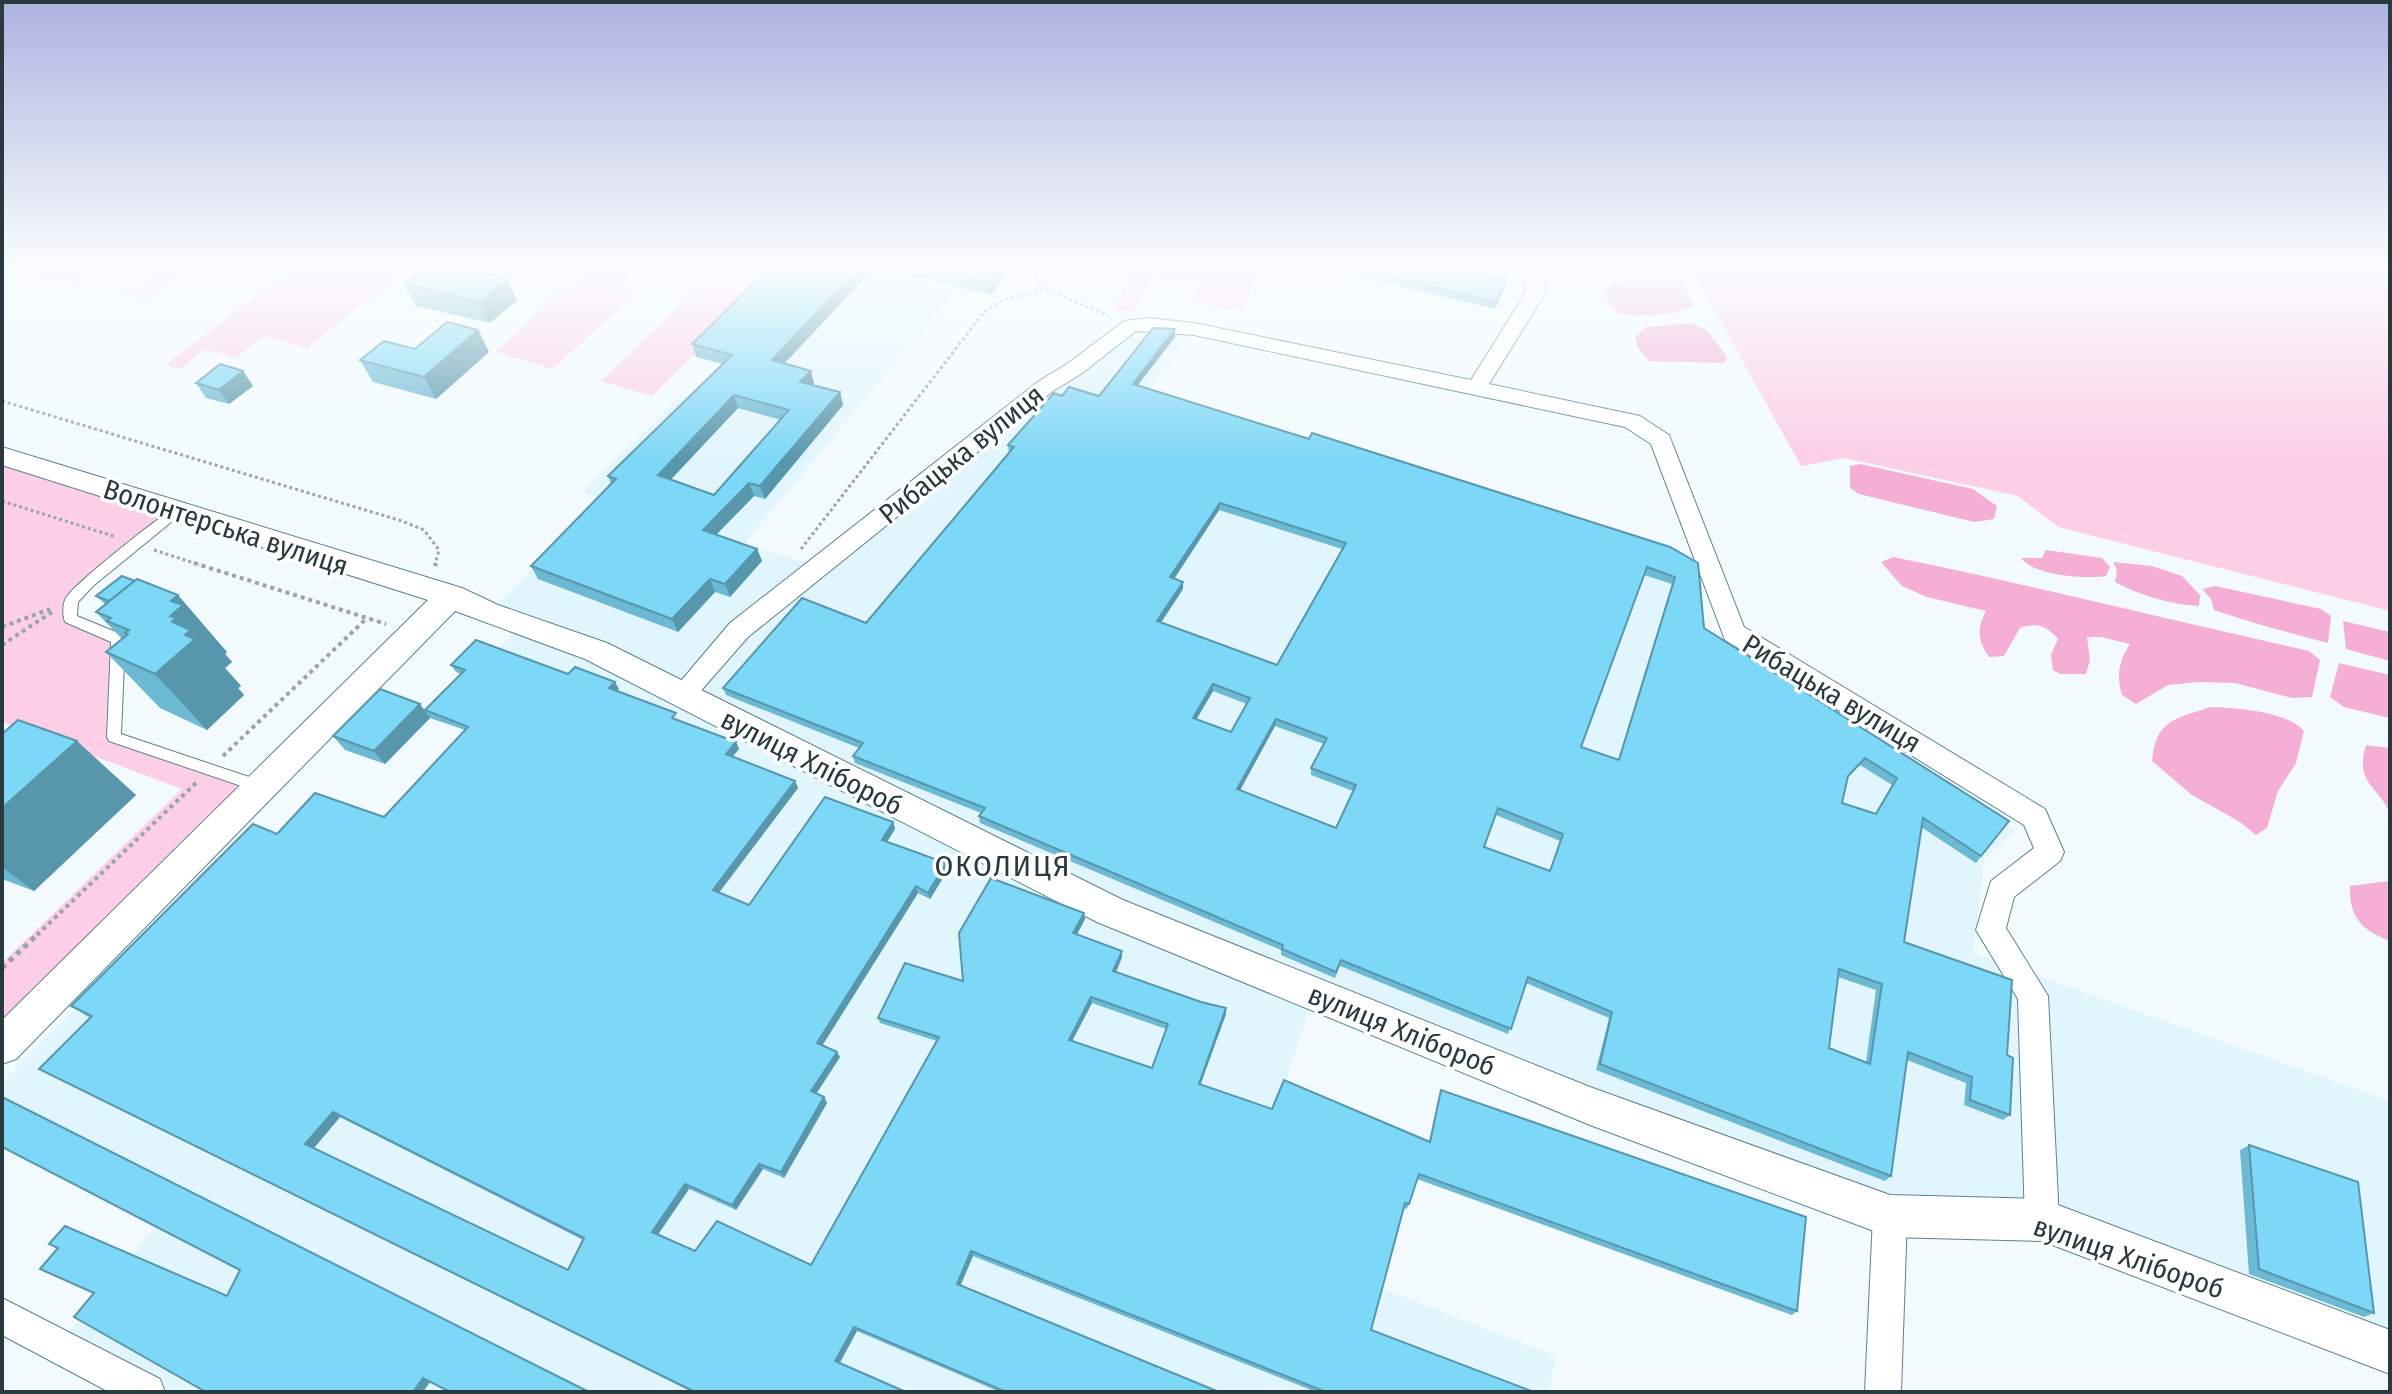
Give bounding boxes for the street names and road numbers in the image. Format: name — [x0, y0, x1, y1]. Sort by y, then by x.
street label: Рибацька вулиця — [872, 378, 1050, 531]
street label: Волонтерська вулиця — [99, 472, 352, 583]
street label: Рибацька вулиця — [1737, 627, 1927, 760]
street label: вулиця Хлібороб — [716, 703, 908, 822]
street label: вулиця Хлібороб — [1303, 978, 1500, 1083]
street label: вулиця Хлібороб — [2029, 1209, 2228, 1305]

